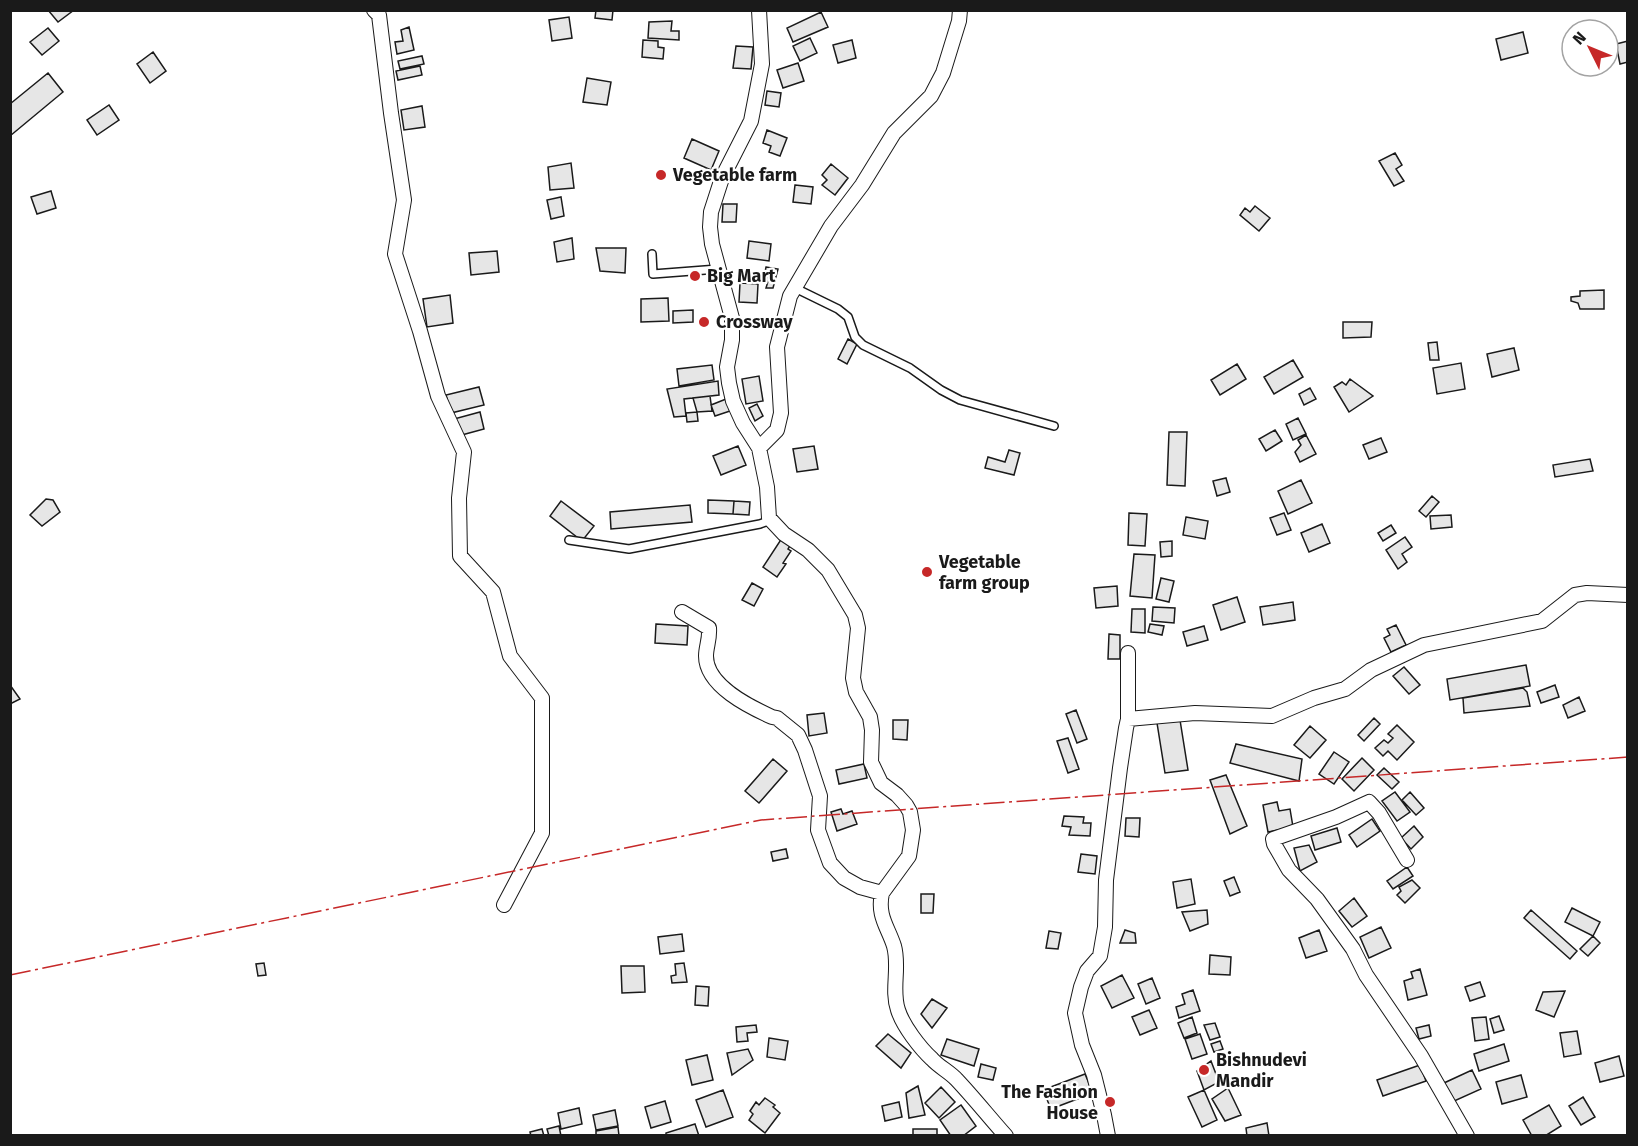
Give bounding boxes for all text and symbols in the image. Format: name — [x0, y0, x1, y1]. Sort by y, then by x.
north arrow — [1560, 18, 1620, 78]
text: N — [1569, 28, 1590, 48]
place label: Vegetable farm — [672, 164, 797, 186]
marker: Vegetable farm — [654, 168, 668, 182]
place label: Big Mart — [707, 265, 777, 287]
marker: Big Mart — [688, 269, 702, 283]
place label: Crossway — [716, 311, 793, 333]
marker: Crossway — [697, 315, 711, 329]
place label: Vegetable farm group — [938, 551, 1030, 594]
marker: Vegetable farm group — [920, 565, 934, 579]
place label: Bishnudevi Mandir — [1216, 1049, 1307, 1092]
marker: Bishnudevi Mandir — [1197, 1063, 1211, 1077]
place label: The Fashion House — [1001, 1081, 1098, 1124]
marker: The Fashion House — [1103, 1095, 1117, 1109]

